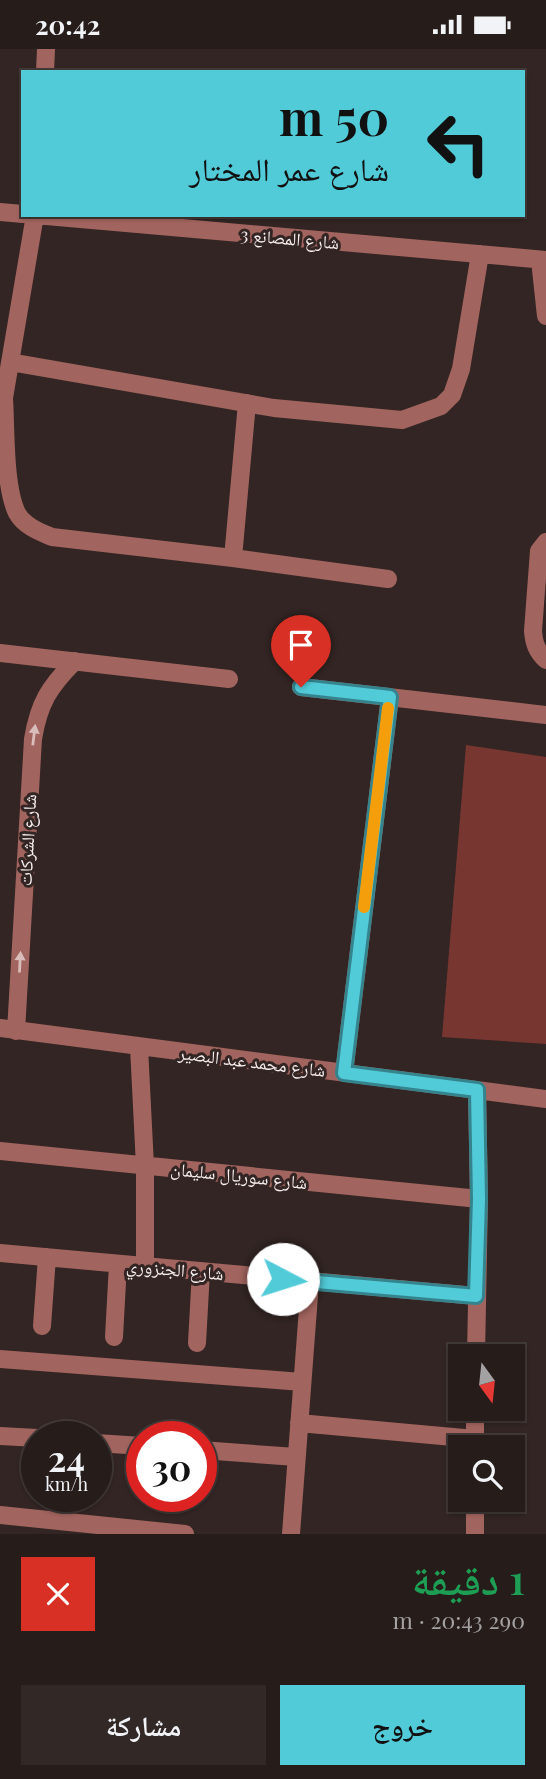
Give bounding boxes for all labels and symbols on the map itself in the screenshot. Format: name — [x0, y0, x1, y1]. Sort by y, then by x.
street label: شارع المصانع 3 — [240, 222, 340, 255]
pin — [271, 615, 331, 687]
one-way arrow — [29, 724, 40, 746]
street label: شارع الشركات — [13, 793, 41, 887]
one-way arrow — [15, 951, 26, 973]
street label: شارع محمد عبد البصير — [176, 1040, 327, 1082]
street label: شارع سوريال سليمان — [170, 1156, 308, 1194]
position arrow — [246, 1242, 320, 1316]
street label: شارع الجنزوري — [125, 1253, 225, 1289]
north arrow — [448, 1344, 525, 1421]
speed limit sign: 30 — [126, 1421, 217, 1512]

